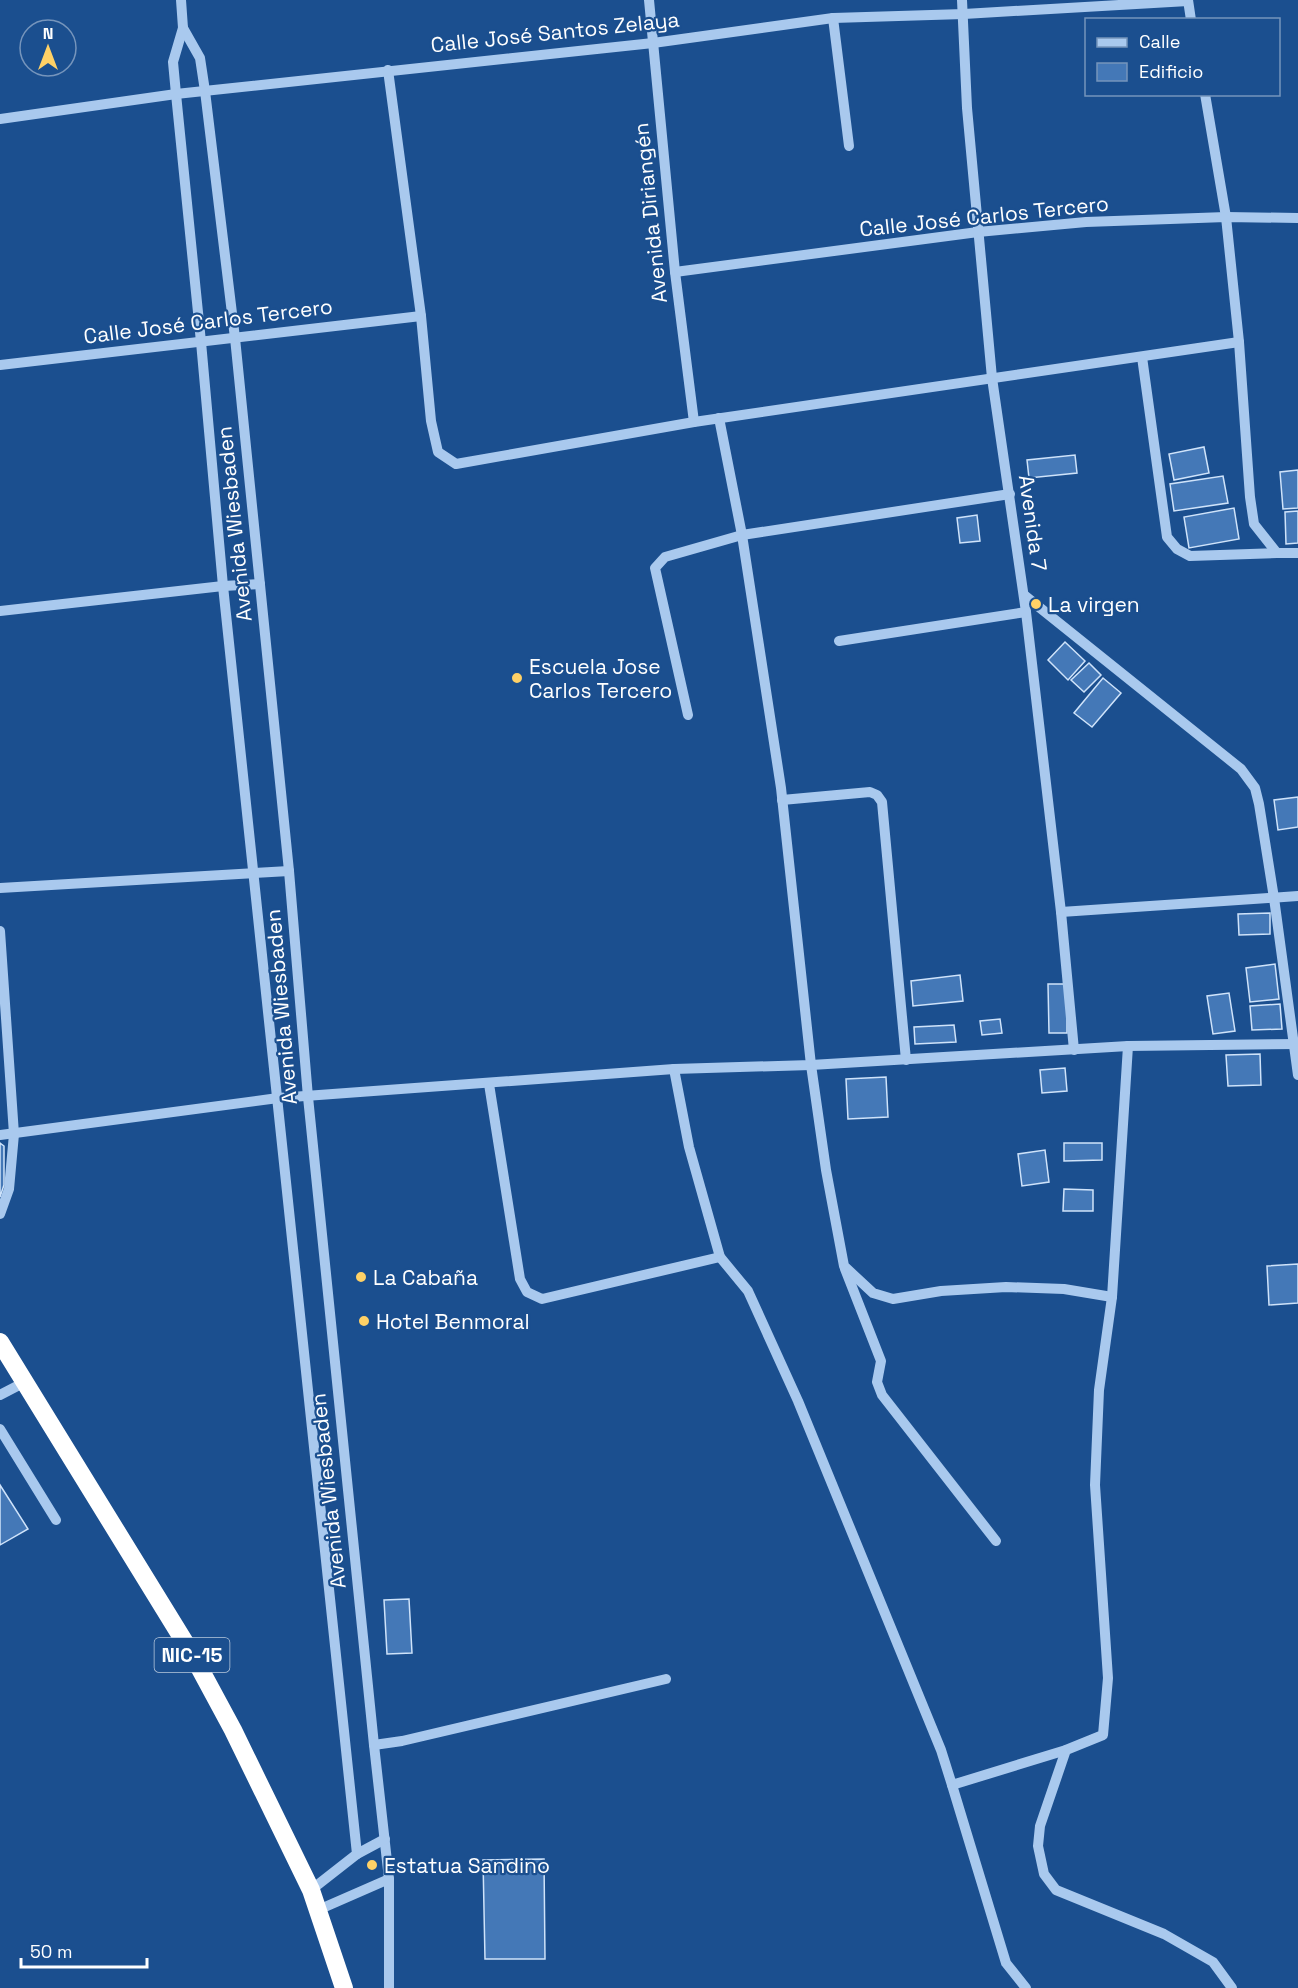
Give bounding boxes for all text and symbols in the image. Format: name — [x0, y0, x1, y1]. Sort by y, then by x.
street label: Calle José Santos Zelaya — [429, 6, 681, 58]
north arrow — [18, 18, 78, 78]
legend — [1085, 18, 1280, 96]
text: N — [43, 23, 53, 44]
text: Calle — [1139, 30, 1180, 53]
text: Edificio — [1139, 60, 1203, 83]
street label: Avenida Diriangén — [627, 122, 673, 304]
street label: Calle José Carlos Tercero — [858, 189, 1110, 243]
street label: Calle José Carlos Tercero — [82, 292, 334, 350]
street label: Avenida Wiesbaden — [210, 425, 258, 623]
street label: Avenida 7 — [1013, 473, 1053, 573]
place label: La virgen — [1048, 591, 1140, 618]
marker: La virgen — [1029, 597, 1043, 611]
place label: Escuela Jose Carlos Tercero — [529, 653, 672, 704]
marker: Escuela Jose Carlos Tercero — [510, 671, 524, 685]
street label: Avenida Wiesbaden — [259, 908, 303, 1106]
place label: La Cabaña — [373, 1264, 478, 1291]
marker: La Cabaña — [354, 1270, 368, 1284]
place label: Hotel Benmoral — [376, 1308, 530, 1335]
marker: Hotel Benmoral — [357, 1314, 371, 1328]
street label: Avenida Wiesbaden — [304, 1392, 352, 1590]
road number: NIC-15 — [154, 1638, 230, 1672]
place label: Estatua Sandino — [384, 1852, 550, 1879]
marker: Estatua Sandino — [365, 1858, 379, 1872]
scale bar — [21, 1931, 147, 1969]
text: 50 m — [30, 1940, 72, 1963]

